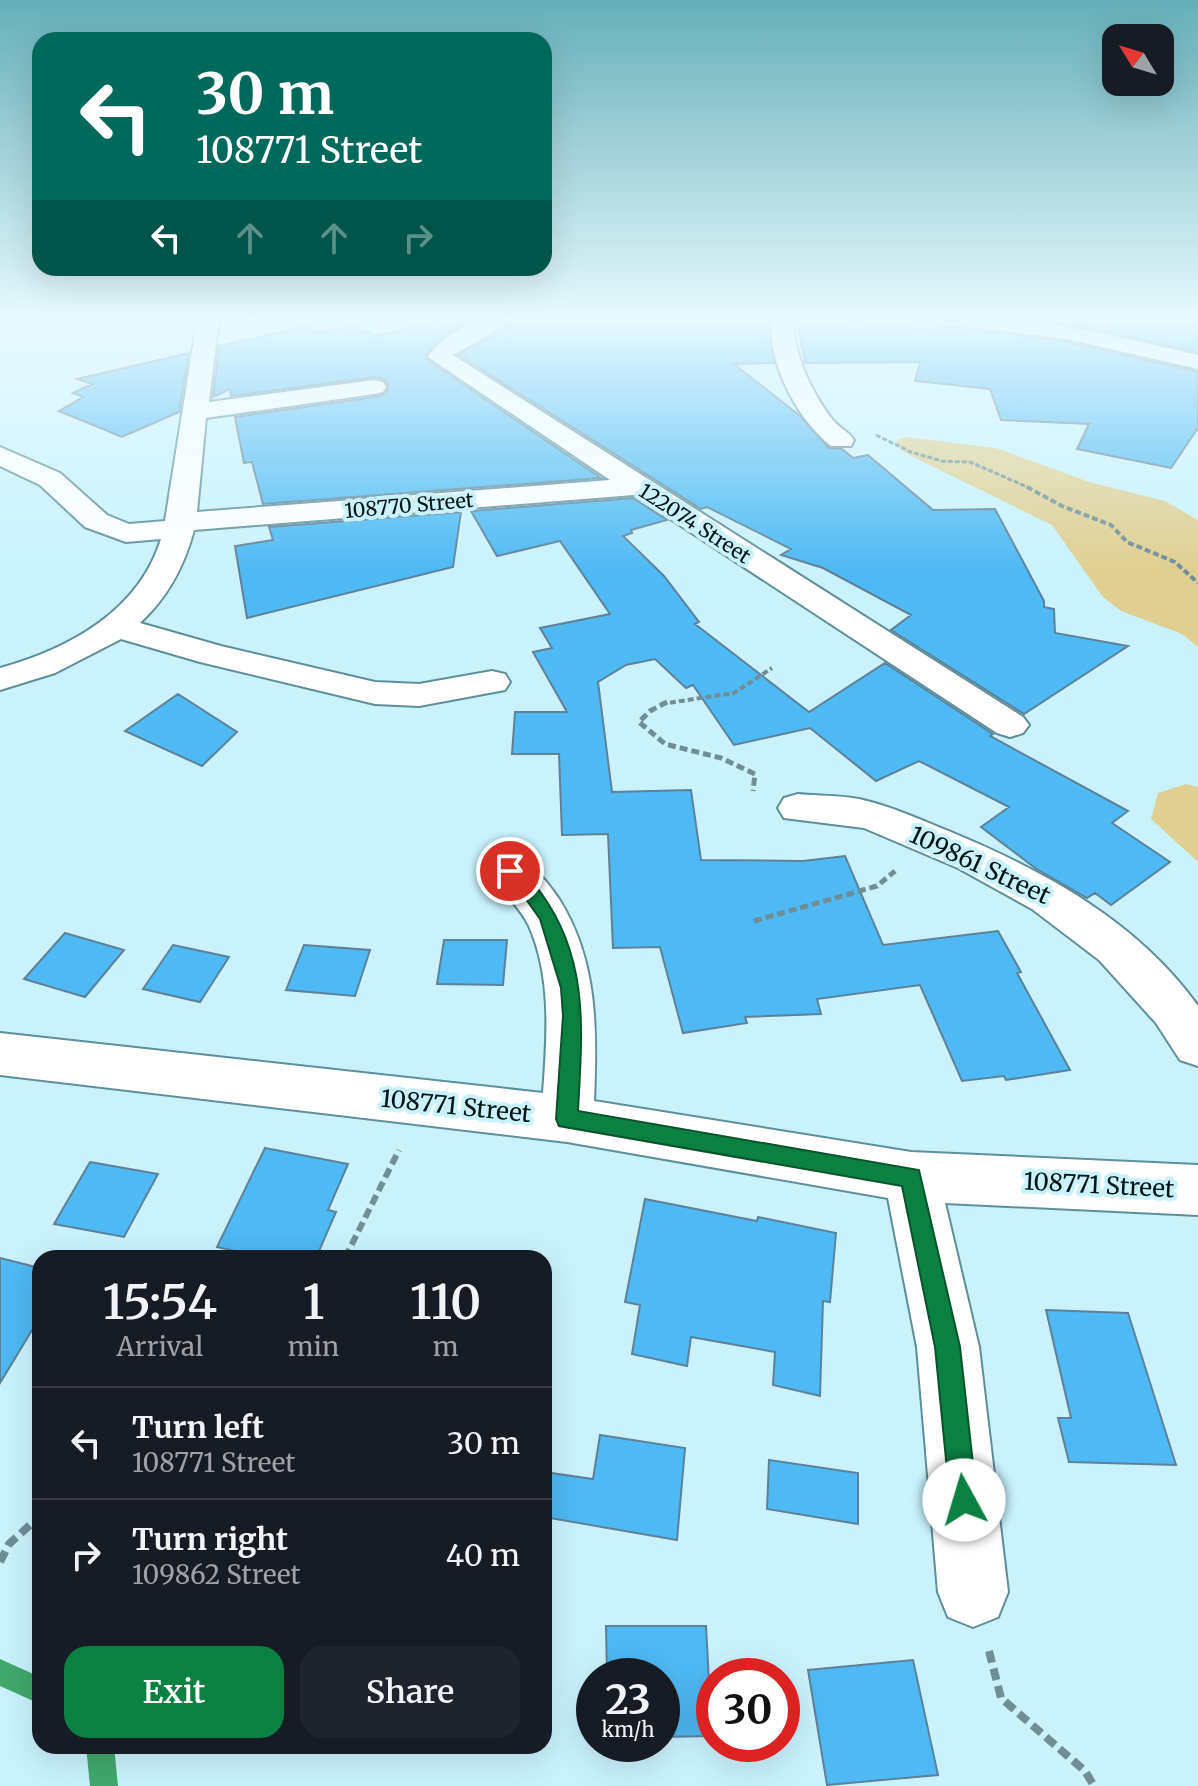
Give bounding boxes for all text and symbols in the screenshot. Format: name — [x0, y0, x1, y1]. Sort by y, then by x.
north arrow — [1102, 24, 1174, 96]
map controls — [1102, 24, 1174, 96]
text: 30 m — [196, 59, 334, 129]
icon: left — [64, 64, 168, 168]
text: 108771 Street — [196, 128, 422, 173]
icon: left — [144, 216, 188, 260]
icon: ahead — [228, 216, 272, 260]
icon: ahead — [312, 216, 356, 260]
icon: right — [396, 216, 440, 260]
street label: 122074 Street — [634, 478, 756, 568]
street label: 108770 Street — [343, 487, 475, 523]
street label: 109861 Street — [905, 819, 1056, 911]
pin — [476, 837, 544, 905]
icon: arrive — [488, 849, 532, 893]
street label: 108771 Street — [379, 1083, 533, 1129]
street label: 108771 Street — [1023, 1166, 1176, 1204]
text: 15:54 — [103, 1272, 217, 1332]
text: 1 — [302, 1272, 324, 1332]
text: 110 — [410, 1272, 481, 1332]
text: Arrival — [116, 1330, 203, 1363]
text: min — [288, 1330, 339, 1363]
text: m — [433, 1330, 458, 1363]
text: Turn left — [132, 1408, 264, 1446]
icon: left — [64, 1421, 108, 1465]
text: 30 m — [447, 1424, 520, 1462]
text: 108771 Street — [132, 1446, 295, 1479]
position arrow — [922, 1458, 1006, 1542]
text: Turn right — [132, 1520, 288, 1558]
icon: right — [64, 1533, 108, 1577]
text: 40 m — [446, 1536, 520, 1574]
text: 109862 Street — [132, 1558, 301, 1591]
button: Exit — [64, 1646, 284, 1738]
button: Share — [300, 1646, 520, 1738]
speed limit sign: 30 — [696, 1658, 800, 1762]
text: 23 — [605, 1675, 651, 1725]
text: km/h — [602, 1717, 654, 1742]

